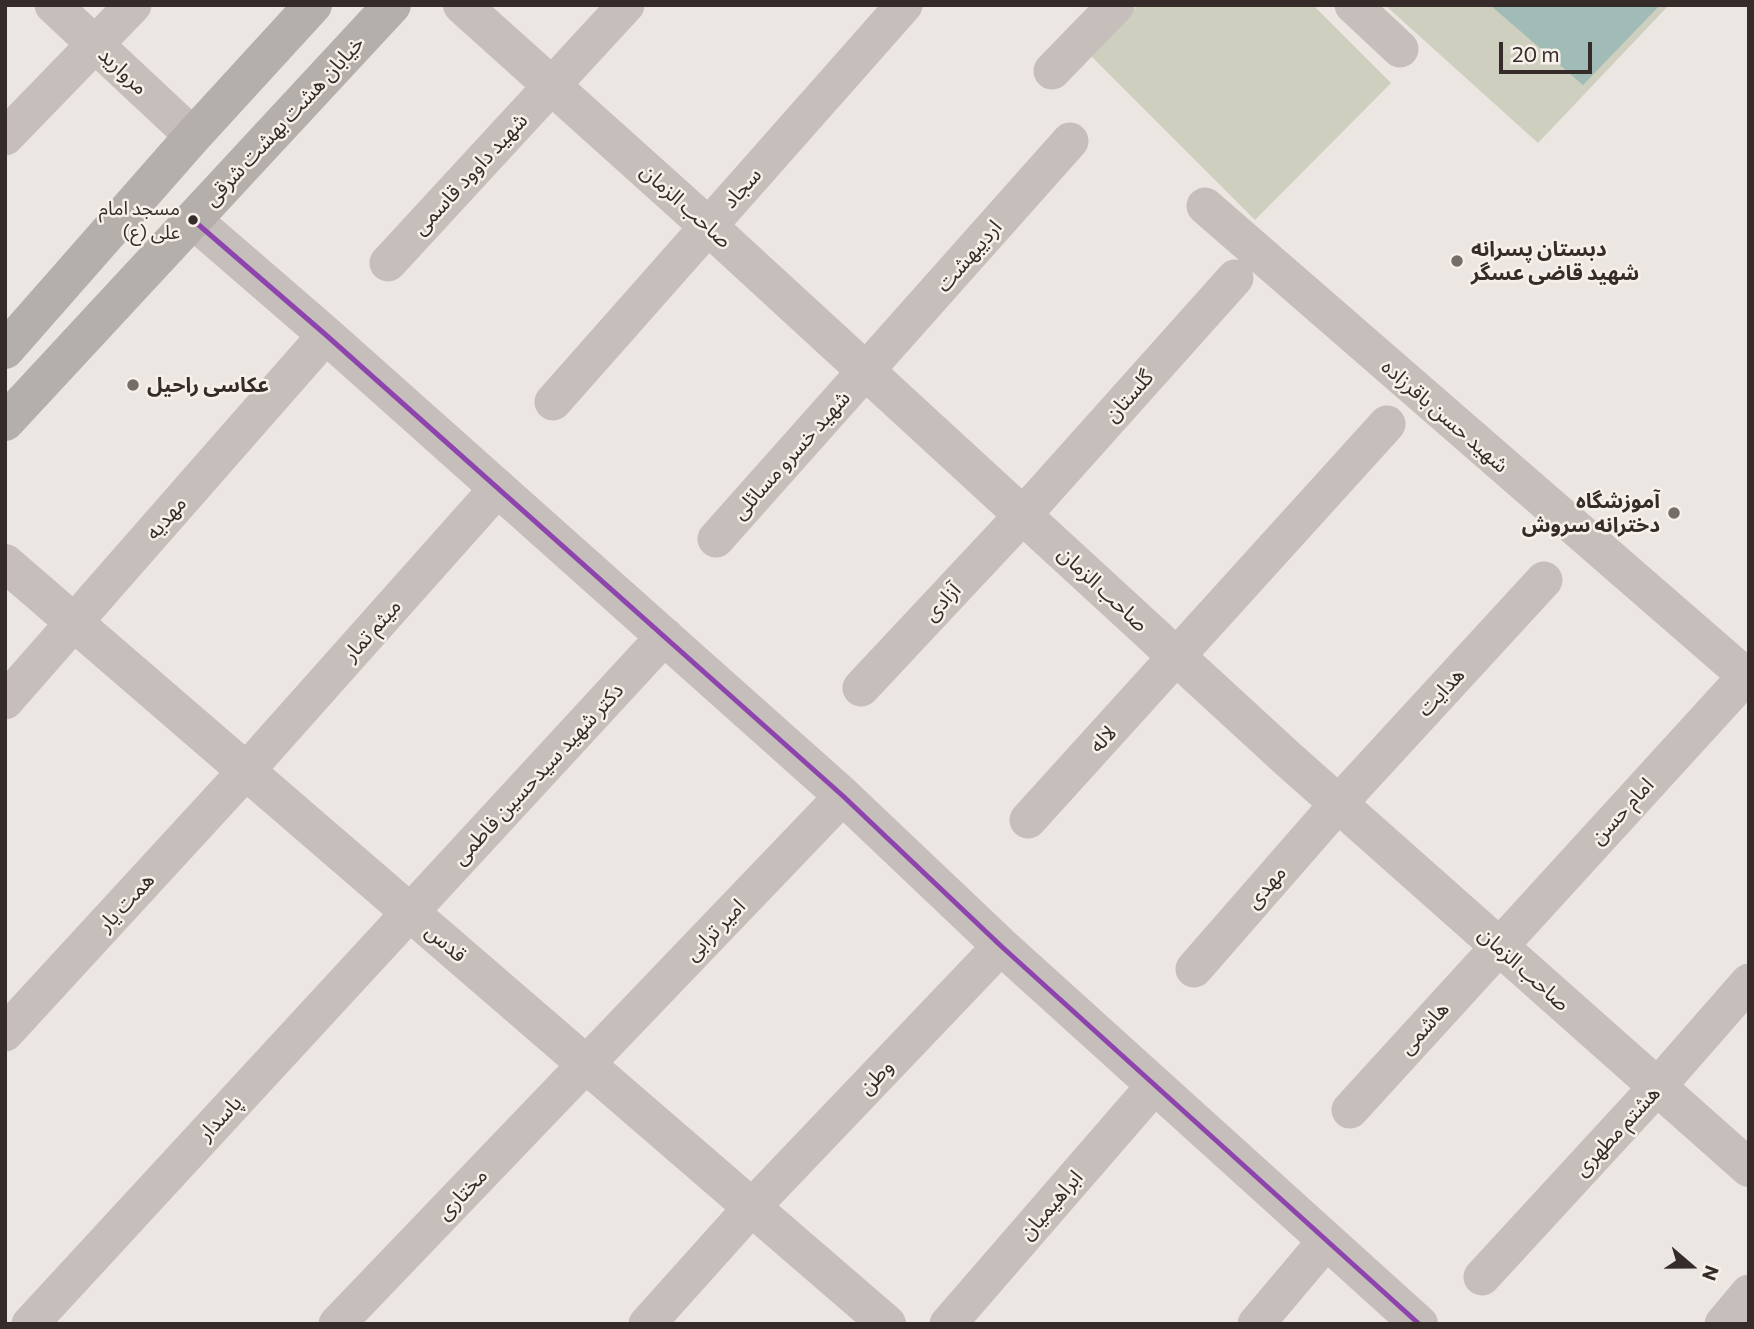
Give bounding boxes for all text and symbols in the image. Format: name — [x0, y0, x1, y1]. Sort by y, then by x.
scale bar — [1502, 28, 1595, 72]
street label: خیابان هشت بهشت شرقی — [199, 31, 369, 211]
text: 20 m — [1512, 41, 1560, 66]
street label: مروارید — [93, 42, 153, 100]
street label: شهید داوود قاسمی — [407, 108, 533, 240]
street label: صاحب الزمان — [635, 159, 737, 253]
street label: سجاد — [717, 162, 767, 214]
place label: مسجد امام علی (ع) — [99, 198, 180, 242]
marker: مسجد امام علی (ع) — [186, 213, 200, 227]
street label: اردیبهشت — [931, 215, 1007, 297]
place label: دبستان پسرانه شهید قاضی عسگر — [1471, 236, 1639, 286]
marker: دبستان پسرانه شهید قاضی عسگر — [1449, 253, 1465, 269]
street label: شهید حسن باقرزاده — [1376, 354, 1514, 478]
street label: گلستان — [1099, 365, 1159, 427]
place label: عکاسی راحیل — [147, 372, 269, 398]
marker: عکاسی راحیل — [125, 377, 141, 393]
street label: شهید خسرو مسائلی — [727, 385, 855, 525]
place label: آموزشگاه دخترانه سروش — [1522, 488, 1660, 538]
street label: مهدیه — [140, 491, 192, 545]
marker: آموزشگاه دخترانه سروش — [1666, 505, 1682, 521]
street label: صاحب الزمان — [1053, 541, 1153, 637]
street label: آزادی — [918, 578, 966, 626]
street label: میثم تمار — [338, 594, 406, 666]
street label: هدایت — [1412, 662, 1470, 722]
street label: دکتر شهید سیدحسین فاطمی — [447, 678, 629, 870]
street label: لاله — [1084, 720, 1122, 758]
street label: امام حسن — [1585, 772, 1659, 850]
street label: مهدی — [1240, 860, 1292, 914]
street label: همت یار — [92, 867, 160, 937]
street label: امیر ترابی — [679, 894, 751, 966]
street label: قدس — [420, 918, 472, 968]
street label: صاحب الزمان — [1473, 922, 1575, 1016]
street label: هاشمی — [1394, 996, 1454, 1060]
street label: وطن — [853, 1054, 899, 1100]
street label: هشتم مطهری — [1569, 1081, 1665, 1181]
street label: پاسدار — [193, 1090, 247, 1146]
street label: مختاری — [431, 1163, 493, 1225]
street label: ابراهیمیان — [1014, 1165, 1088, 1245]
north arrow — [1656, 1231, 1726, 1301]
text: N — [1698, 1263, 1724, 1284]

